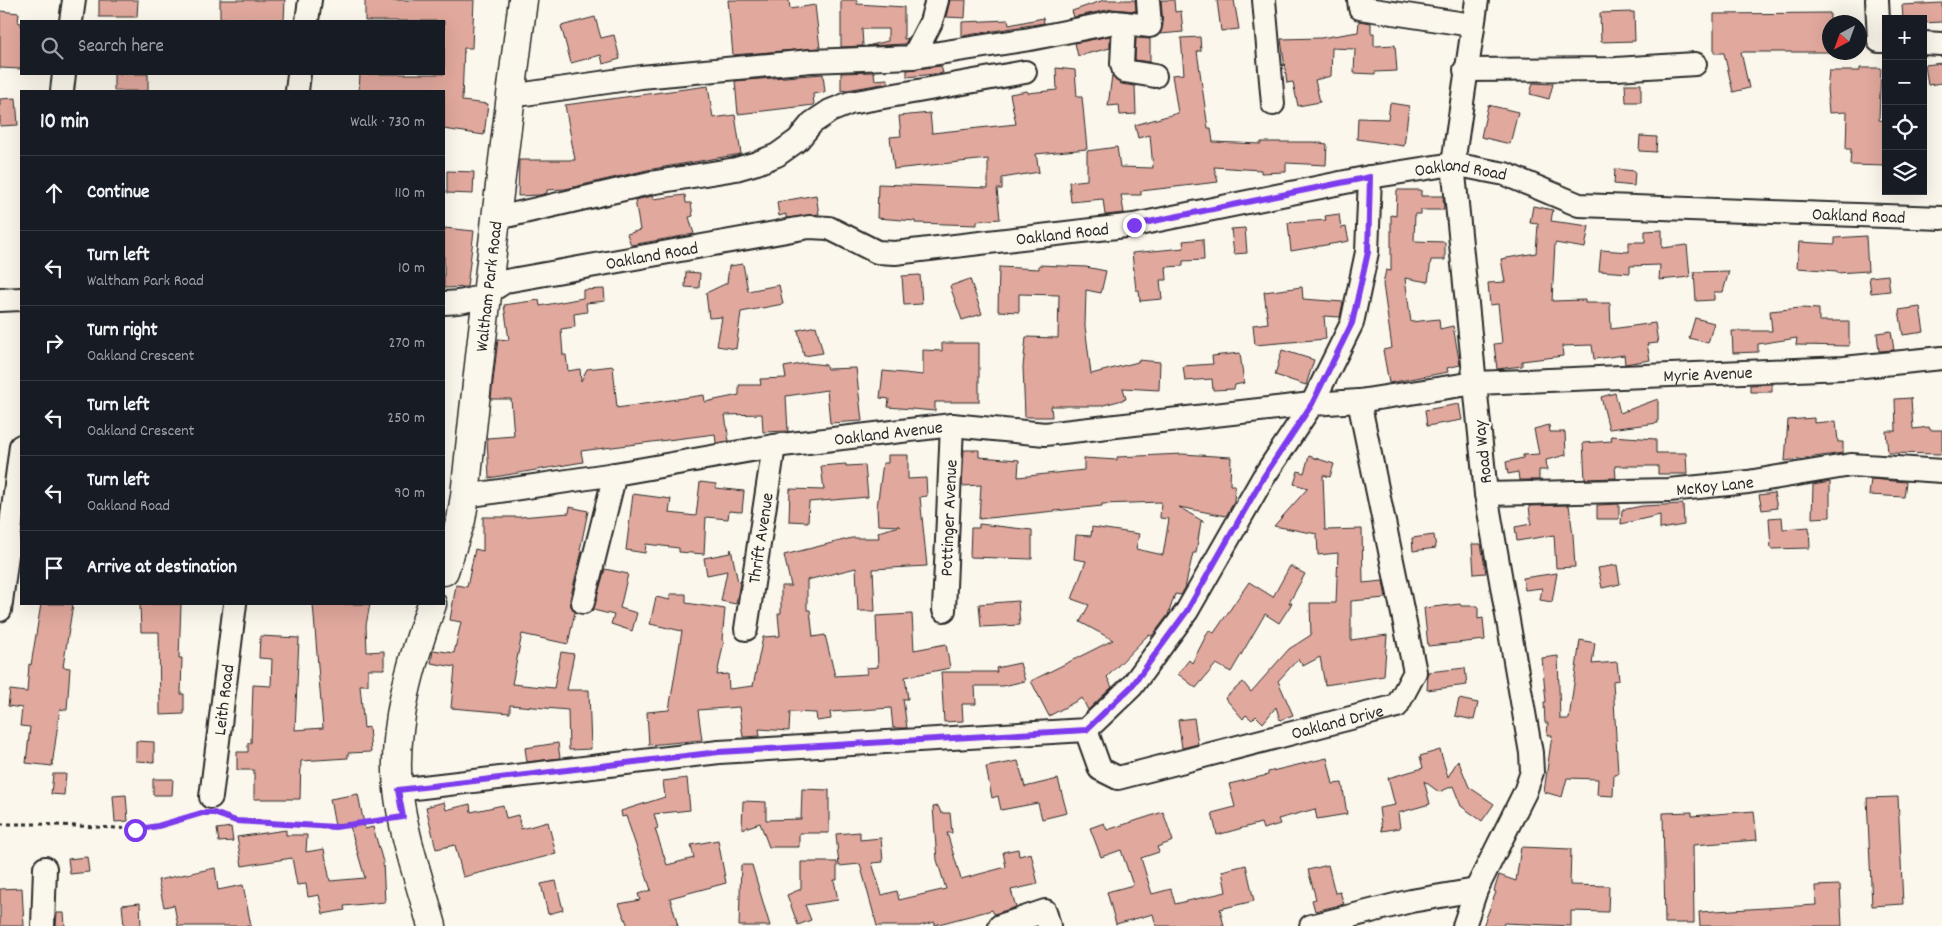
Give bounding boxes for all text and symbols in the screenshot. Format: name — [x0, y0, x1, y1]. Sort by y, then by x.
north arrow — [1822, 15, 1867, 60]
map controls — [1882, 15, 1927, 195]
button: + — [1882, 15, 1927, 60]
search box — [20, 20, 445, 75]
icon: search — [38, 34, 66, 62]
text: Search here — [78, 34, 164, 61]
button: − — [1882, 60, 1927, 105]
button: locate — [1882, 105, 1927, 150]
text: 10 min — [40, 108, 89, 138]
text: Walk · 730 m — [350, 111, 425, 134]
button: layers — [1882, 150, 1927, 195]
street label: Oakland Road — [1413, 154, 1509, 189]
icon: ahead — [40, 179, 68, 207]
text: Continue — [87, 180, 149, 207]
text: 110 m — [395, 182, 425, 205]
street label: Oakland Road — [1811, 203, 1906, 232]
route end — [1123, 214, 1146, 237]
street label: Oakland Road — [1015, 218, 1111, 254]
street label: Waltham Park Road — [471, 220, 511, 353]
street label: Oakland Road — [604, 237, 700, 278]
text: Turn left — [87, 243, 150, 270]
icon: left — [40, 254, 68, 282]
text: 10 m — [398, 257, 425, 280]
text: Waltham Park Road — [87, 270, 204, 293]
text: Turn right — [87, 318, 158, 345]
icon: right — [40, 329, 68, 357]
text: 270 m — [389, 332, 425, 355]
text: Oakland Crescent — [87, 345, 195, 368]
street label: Myrie Avenue — [1663, 362, 1753, 390]
text: Turn left — [87, 393, 150, 420]
icon: left — [40, 404, 68, 432]
text: 250 m — [387, 407, 425, 430]
street label: Oakland Avenue — [833, 416, 944, 454]
street label: Road Way — [1469, 418, 1500, 485]
text: Oakland Crescent — [87, 420, 195, 443]
street label: Pottinger Avenue — [935, 459, 965, 577]
text: Turn left — [87, 468, 150, 495]
street label: McKoy Lane — [1675, 471, 1756, 504]
icon: left — [40, 479, 68, 507]
text: 90 m — [394, 482, 425, 505]
street label: Thrift Avenue — [743, 491, 782, 586]
text: Oakland Road — [87, 495, 170, 518]
icon: arrive — [40, 554, 68, 582]
text: Arrive at destination — [87, 555, 237, 582]
street label: Leith Road — [209, 663, 242, 737]
street label: Oakland Drive — [1289, 700, 1387, 748]
route start — [124, 819, 147, 842]

